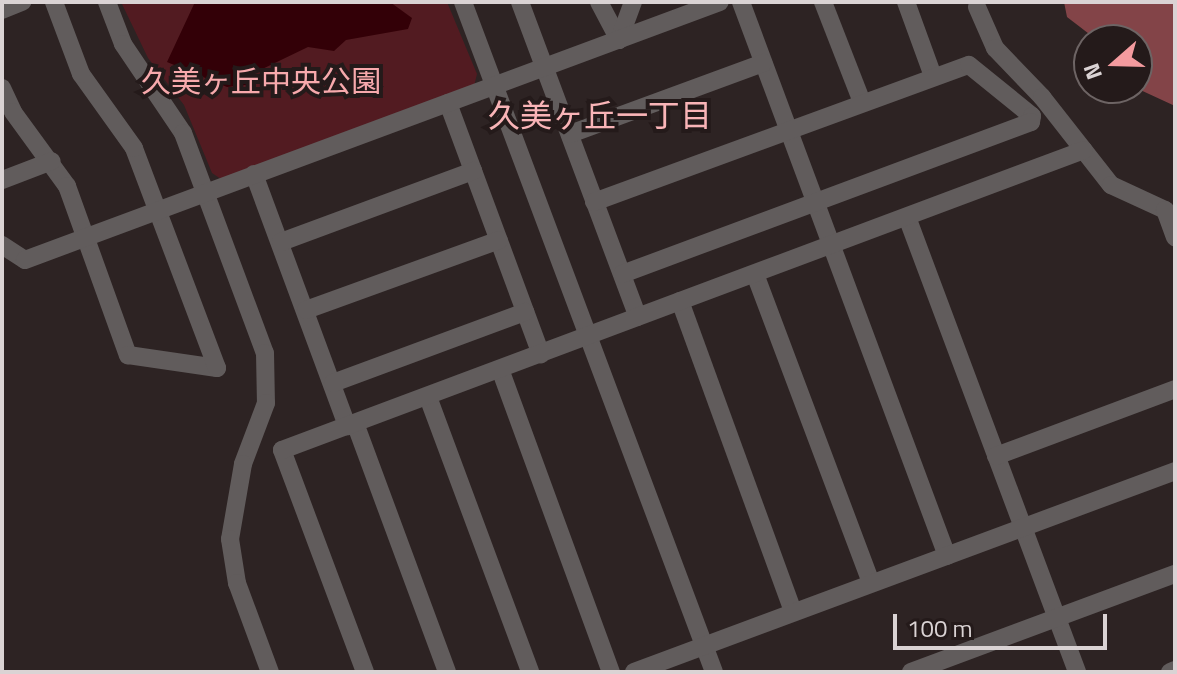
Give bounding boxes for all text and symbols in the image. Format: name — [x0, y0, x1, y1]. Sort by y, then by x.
north arrow — [1073, 24, 1153, 104]
text: N — [1074, 59, 1111, 85]
park label: 久美ヶ丘中央公園 — [141, 63, 381, 99]
district label: 久美ヶ丘一丁目 — [488, 96, 712, 134]
scale bar — [897, 598, 1111, 648]
text: 100 m — [907, 610, 973, 646]

